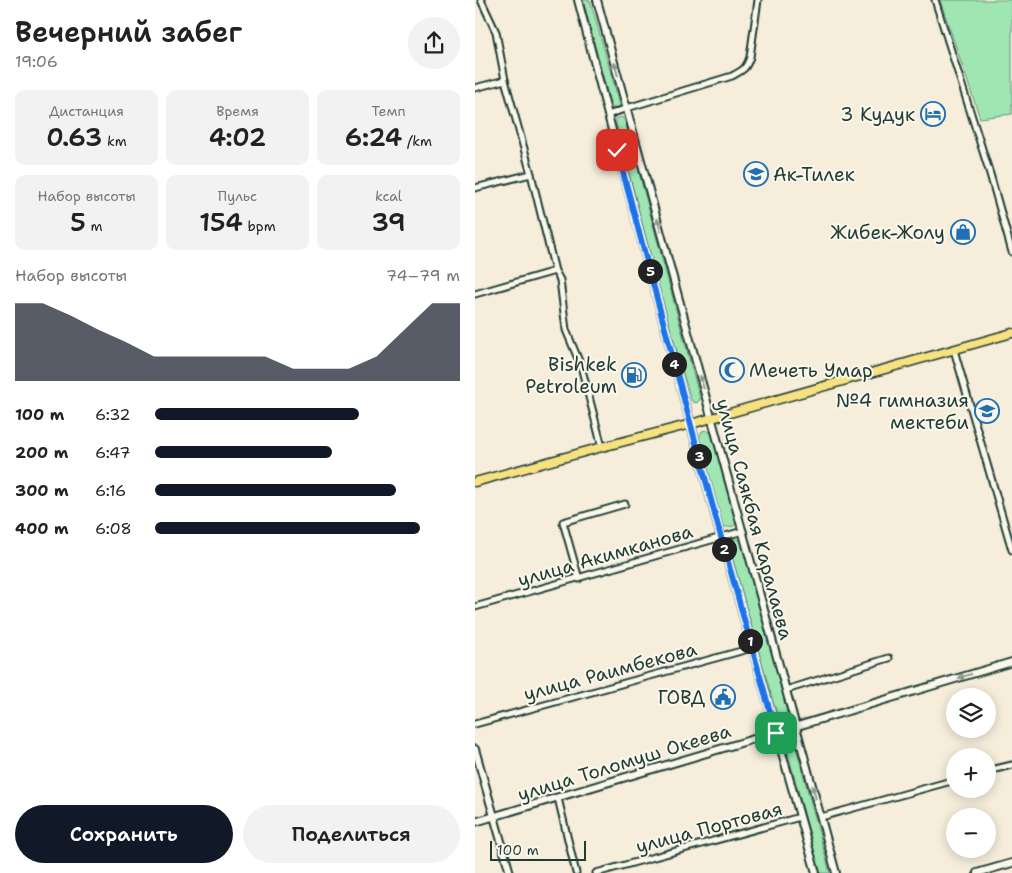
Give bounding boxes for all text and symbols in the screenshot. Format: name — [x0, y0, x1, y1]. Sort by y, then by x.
text: Вечерний забег — [15, 13, 242, 51]
button: share — [408, 17, 460, 69]
text: 19:06 — [15, 51, 58, 72]
one-way arrow — [612, 61, 620, 76]
hotel icon: 3 Кудук — [920, 101, 946, 127]
text: Дистанция — [49, 102, 124, 120]
text: Время — [216, 102, 259, 120]
text: Темп — [372, 102, 405, 120]
place label: 3 Кудук — [840, 102, 915, 127]
text: 0.63 — [46, 120, 102, 154]
text: 4:02 — [209, 120, 266, 154]
text: 6:24 — [345, 120, 402, 154]
pin — [596, 129, 638, 171]
text: km — [102, 132, 127, 150]
text: /km — [402, 132, 432, 150]
icon: check — [603, 136, 631, 164]
school or university icon: Ак-Тилек — [743, 161, 769, 187]
place label: Ак-Тилек — [773, 162, 855, 187]
text: Набор высоты — [37, 187, 136, 205]
text: Пульс — [218, 187, 257, 205]
text: kcal — [375, 187, 402, 205]
text: 5 — [70, 205, 86, 239]
text: 154 — [199, 205, 243, 239]
text: 39 — [371, 205, 406, 239]
text: m — [86, 217, 103, 235]
text: bpm — [243, 217, 276, 235]
one-way arrow — [655, 218, 663, 233]
shop icon: Жибек-Жолу — [950, 219, 976, 245]
place label: Жибек-Жолу — [830, 220, 945, 245]
pin: 5 — [637, 258, 663, 284]
text: 5 — [646, 262, 655, 280]
text: Набор высоты — [15, 265, 127, 286]
text: 74–79 m — [386, 265, 460, 286]
place label: Bishkek Petroleum — [525, 352, 617, 399]
pin: 4 — [661, 352, 687, 376]
text: 4 — [670, 355, 679, 373]
mosque icon: Мечеть Умар — [719, 357, 745, 383]
place label: Мечеть Умар — [749, 358, 873, 383]
fuel station icon: Bishkek Petroleum — [621, 362, 647, 388]
one-way arrow — [698, 375, 706, 390]
place label: №4 гимназия мектеби — [836, 388, 969, 435]
street label: улица Саякбая Каралаева — [710, 396, 799, 643]
school or university icon: №4 гимназия мектеби — [974, 398, 1000, 424]
text: 100 m — [15, 404, 64, 425]
text: 6:32 — [95, 404, 131, 425]
text: 200 m — [15, 442, 68, 463]
text: 6:47 — [95, 442, 130, 463]
pin: 3 — [687, 444, 711, 468]
text: 3 — [695, 447, 704, 465]
text: 300 m — [15, 480, 69, 501]
text: 6:16 — [95, 480, 126, 501]
text: 400 m — [15, 518, 69, 539]
text: 6:08 — [95, 518, 132, 539]
street label: улица Акимканова — [515, 518, 696, 592]
pin: 2 — [711, 536, 737, 562]
text: 2 — [720, 540, 729, 558]
pin: 1 — [737, 628, 763, 654]
text: 1 — [747, 632, 754, 650]
street label: улица Раимбекова — [521, 636, 700, 707]
one-way arrow — [958, 673, 973, 681]
public building icon: ГОВД — [710, 684, 736, 710]
place label: ГОВД — [658, 685, 706, 710]
map controls — [946, 688, 996, 858]
button: layers — [946, 688, 996, 738]
pin — [755, 712, 797, 754]
street label: улица Толомуш Океева — [514, 718, 734, 807]
icon: arrive — [762, 719, 790, 747]
button: + — [946, 748, 996, 798]
one-way arrow — [810, 785, 818, 800]
street label: улица Портовая — [633, 796, 785, 859]
button: Сохранить — [15, 805, 233, 863]
button: Поделиться — [243, 805, 460, 863]
button: − — [946, 808, 996, 858]
scale bar — [490, 838, 586, 861]
text: 100 m — [497, 841, 539, 859]

